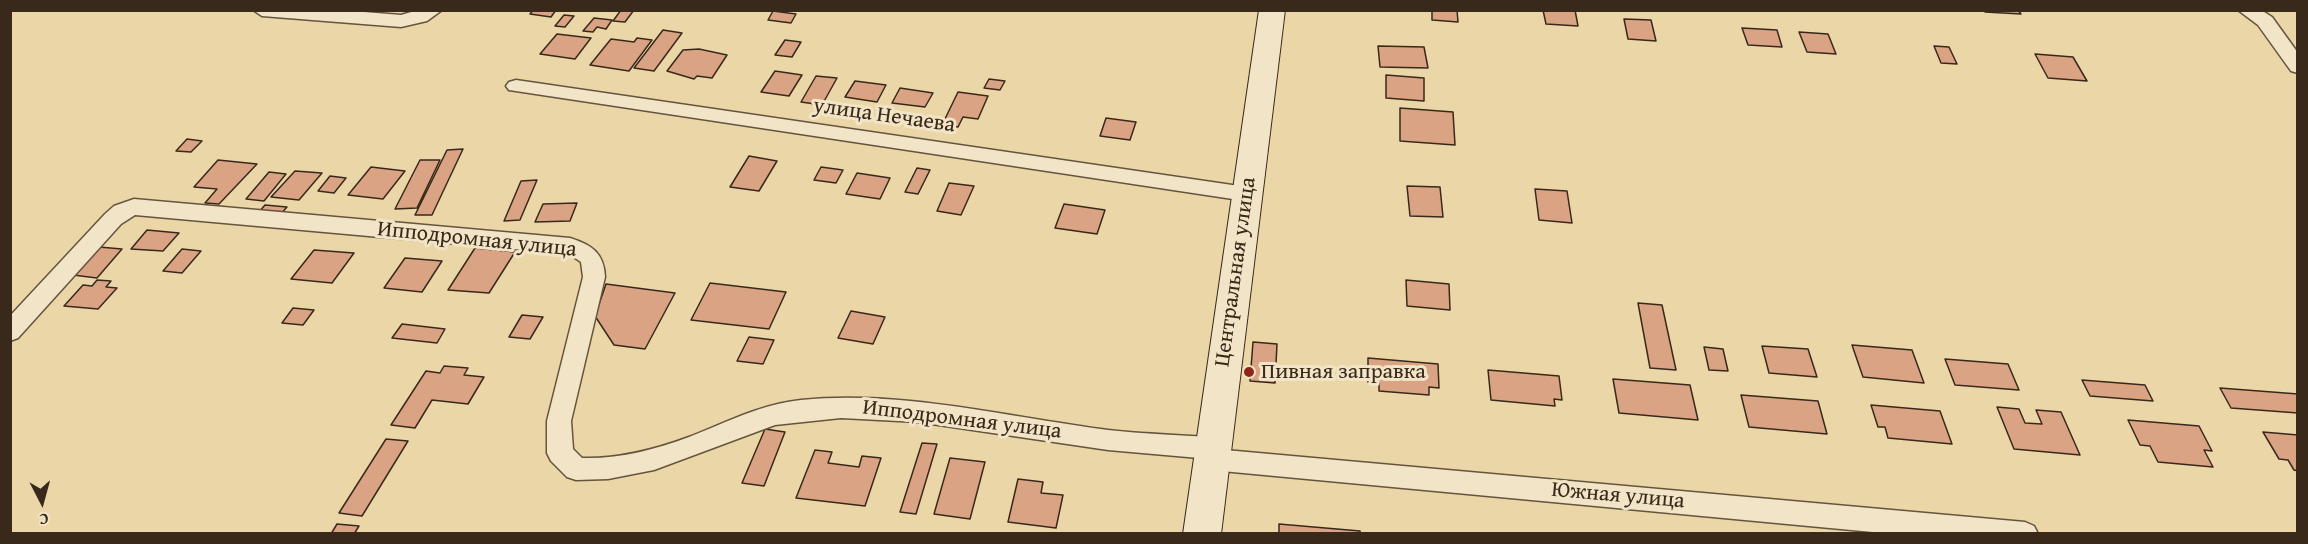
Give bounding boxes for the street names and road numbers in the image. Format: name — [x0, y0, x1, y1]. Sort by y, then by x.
street label: улица Нечаева — [811, 93, 957, 139]
street label: Центральная улица — [1210, 175, 1262, 369]
street label: Ипподромная улица — [376, 216, 578, 264]
street label: Ипподромная улица — [861, 395, 1063, 445]
street label: Южная улица — [1550, 477, 1686, 515]

